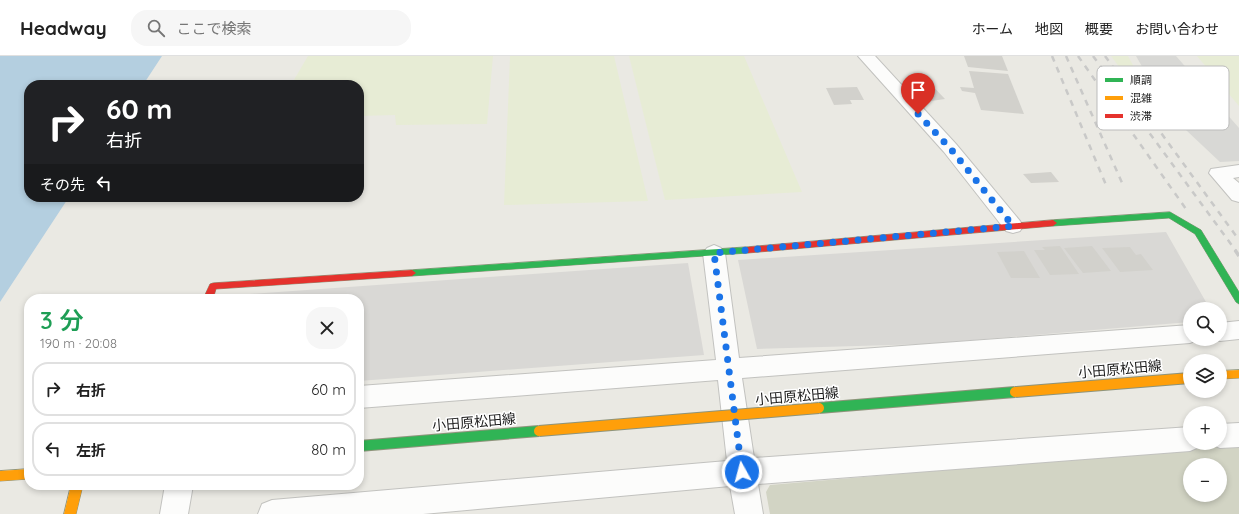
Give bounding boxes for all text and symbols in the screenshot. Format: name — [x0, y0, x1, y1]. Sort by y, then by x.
search box — [131, 10, 411, 46]
text: Headway — [20, 16, 107, 40]
icon: search — [145, 17, 167, 39]
text: ここで検索 — [177, 19, 252, 38]
text: ホーム — [971, 20, 1013, 38]
text: 地図 — [1035, 20, 1063, 38]
text: 概要 — [1085, 20, 1113, 38]
text: お問い合わせ — [1135, 20, 1219, 38]
legend — [1097, 66, 1229, 130]
pin — [901, 73, 935, 114]
text: 順調 — [1130, 73, 1152, 87]
icon: arrive — [907, 79, 929, 101]
text: 60 m — [106, 91, 172, 126]
text: 混雑 — [1130, 91, 1152, 105]
icon: right — [40, 96, 92, 148]
text: 渋滞 — [1130, 109, 1152, 123]
text: 右折 — [106, 129, 142, 152]
icon: left — [93, 172, 115, 194]
text: その先 — [40, 175, 85, 194]
map controls — [1183, 302, 1227, 502]
button: search — [1183, 302, 1227, 346]
text: 3 分 — [40, 305, 83, 335]
button: close — [306, 307, 348, 349]
text: 190 m · 20:08 — [40, 335, 117, 351]
button: layers — [1183, 354, 1227, 398]
street label: 小田原松田線 — [1077, 356, 1163, 382]
icon: right — [42, 378, 64, 400]
text: 60 m — [311, 380, 346, 399]
text: 右折 — [76, 381, 106, 400]
street label: 小田原松田線 — [754, 383, 840, 409]
button: + — [1183, 406, 1227, 450]
street label: 小田原松田線 — [431, 409, 517, 435]
icon: left — [42, 438, 64, 460]
text: 80 m — [311, 440, 346, 459]
text: 左折 — [76, 441, 106, 460]
position arrow — [721, 451, 763, 493]
button: − — [1183, 458, 1227, 502]

